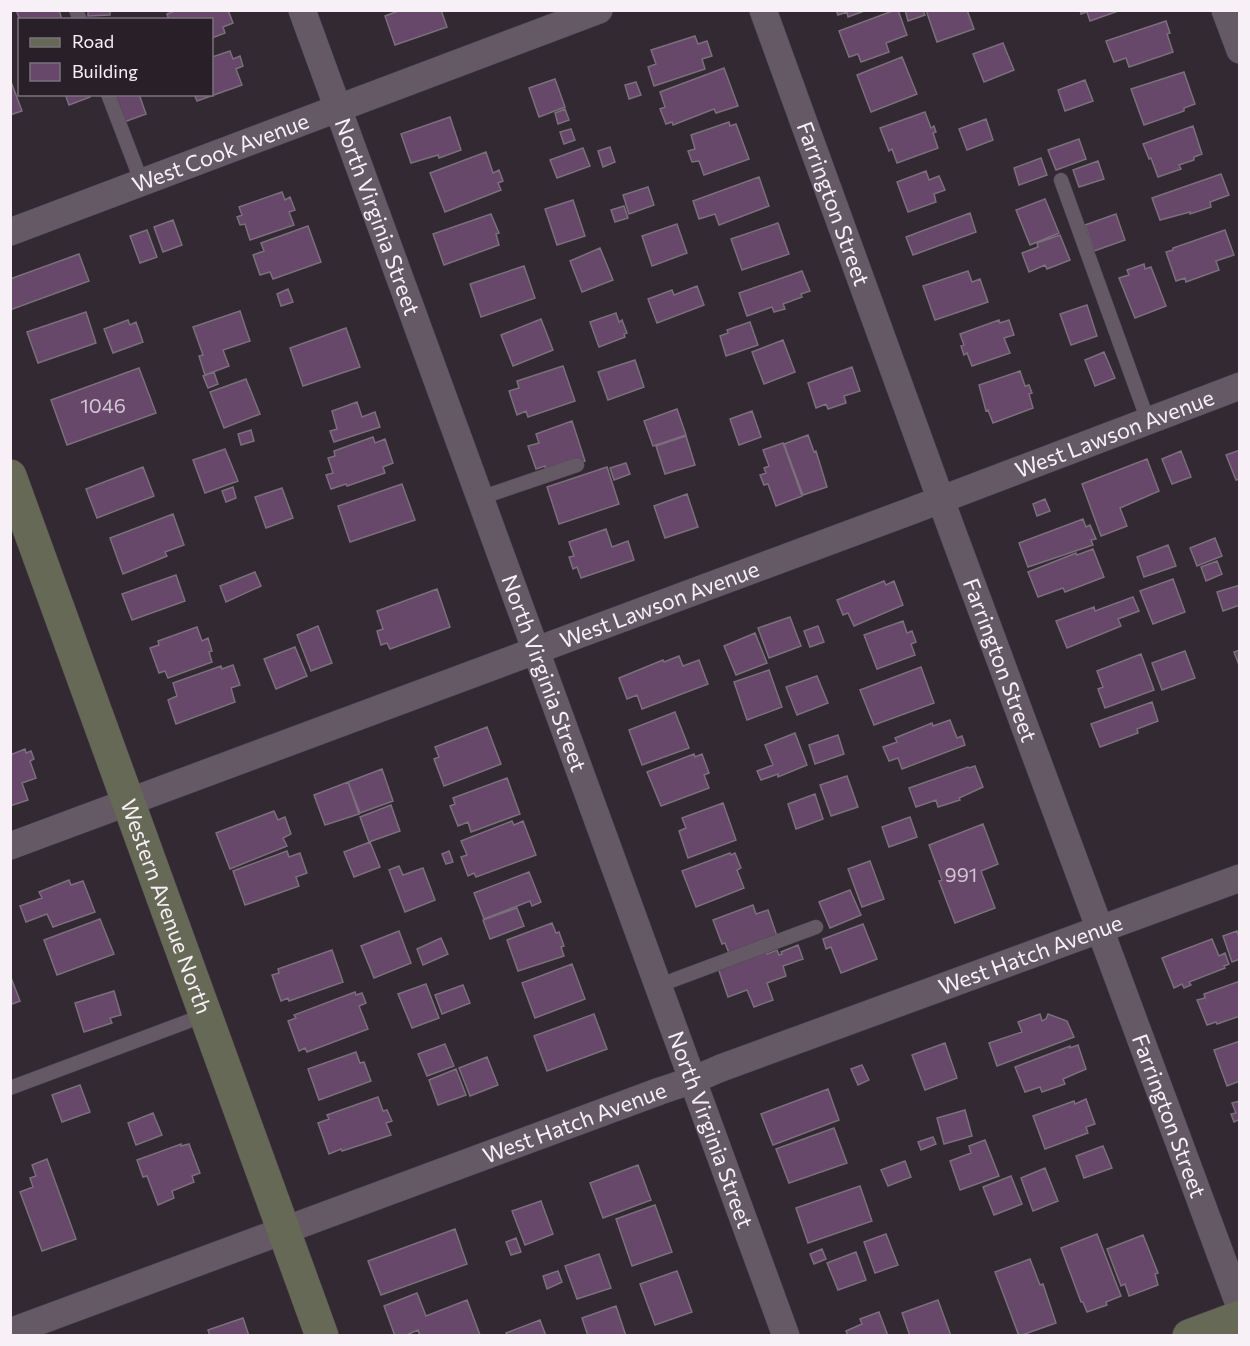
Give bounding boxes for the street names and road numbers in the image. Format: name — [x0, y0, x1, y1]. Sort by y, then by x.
street label: West Cook Avenue — [128, 107, 312, 198]
street label: North Virginia Street — [330, 114, 426, 319]
street label: Farrington Street — [792, 118, 876, 289]
street label: West Lawson Avenue — [1011, 383, 1218, 483]
street label: West Lawson Avenue — [556, 555, 763, 653]
street label: North Virginia Street — [496, 571, 593, 775]
street label: Farrington Street — [958, 574, 1043, 746]
street label: Western Avenue North — [115, 795, 218, 1017]
street label: West Hatch Avenue — [935, 908, 1126, 1000]
street label: North Virginia Street — [663, 1027, 759, 1232]
street label: Farrington Street — [1127, 1030, 1212, 1201]
street label: West Hatch Avenue — [479, 1076, 670, 1169]

